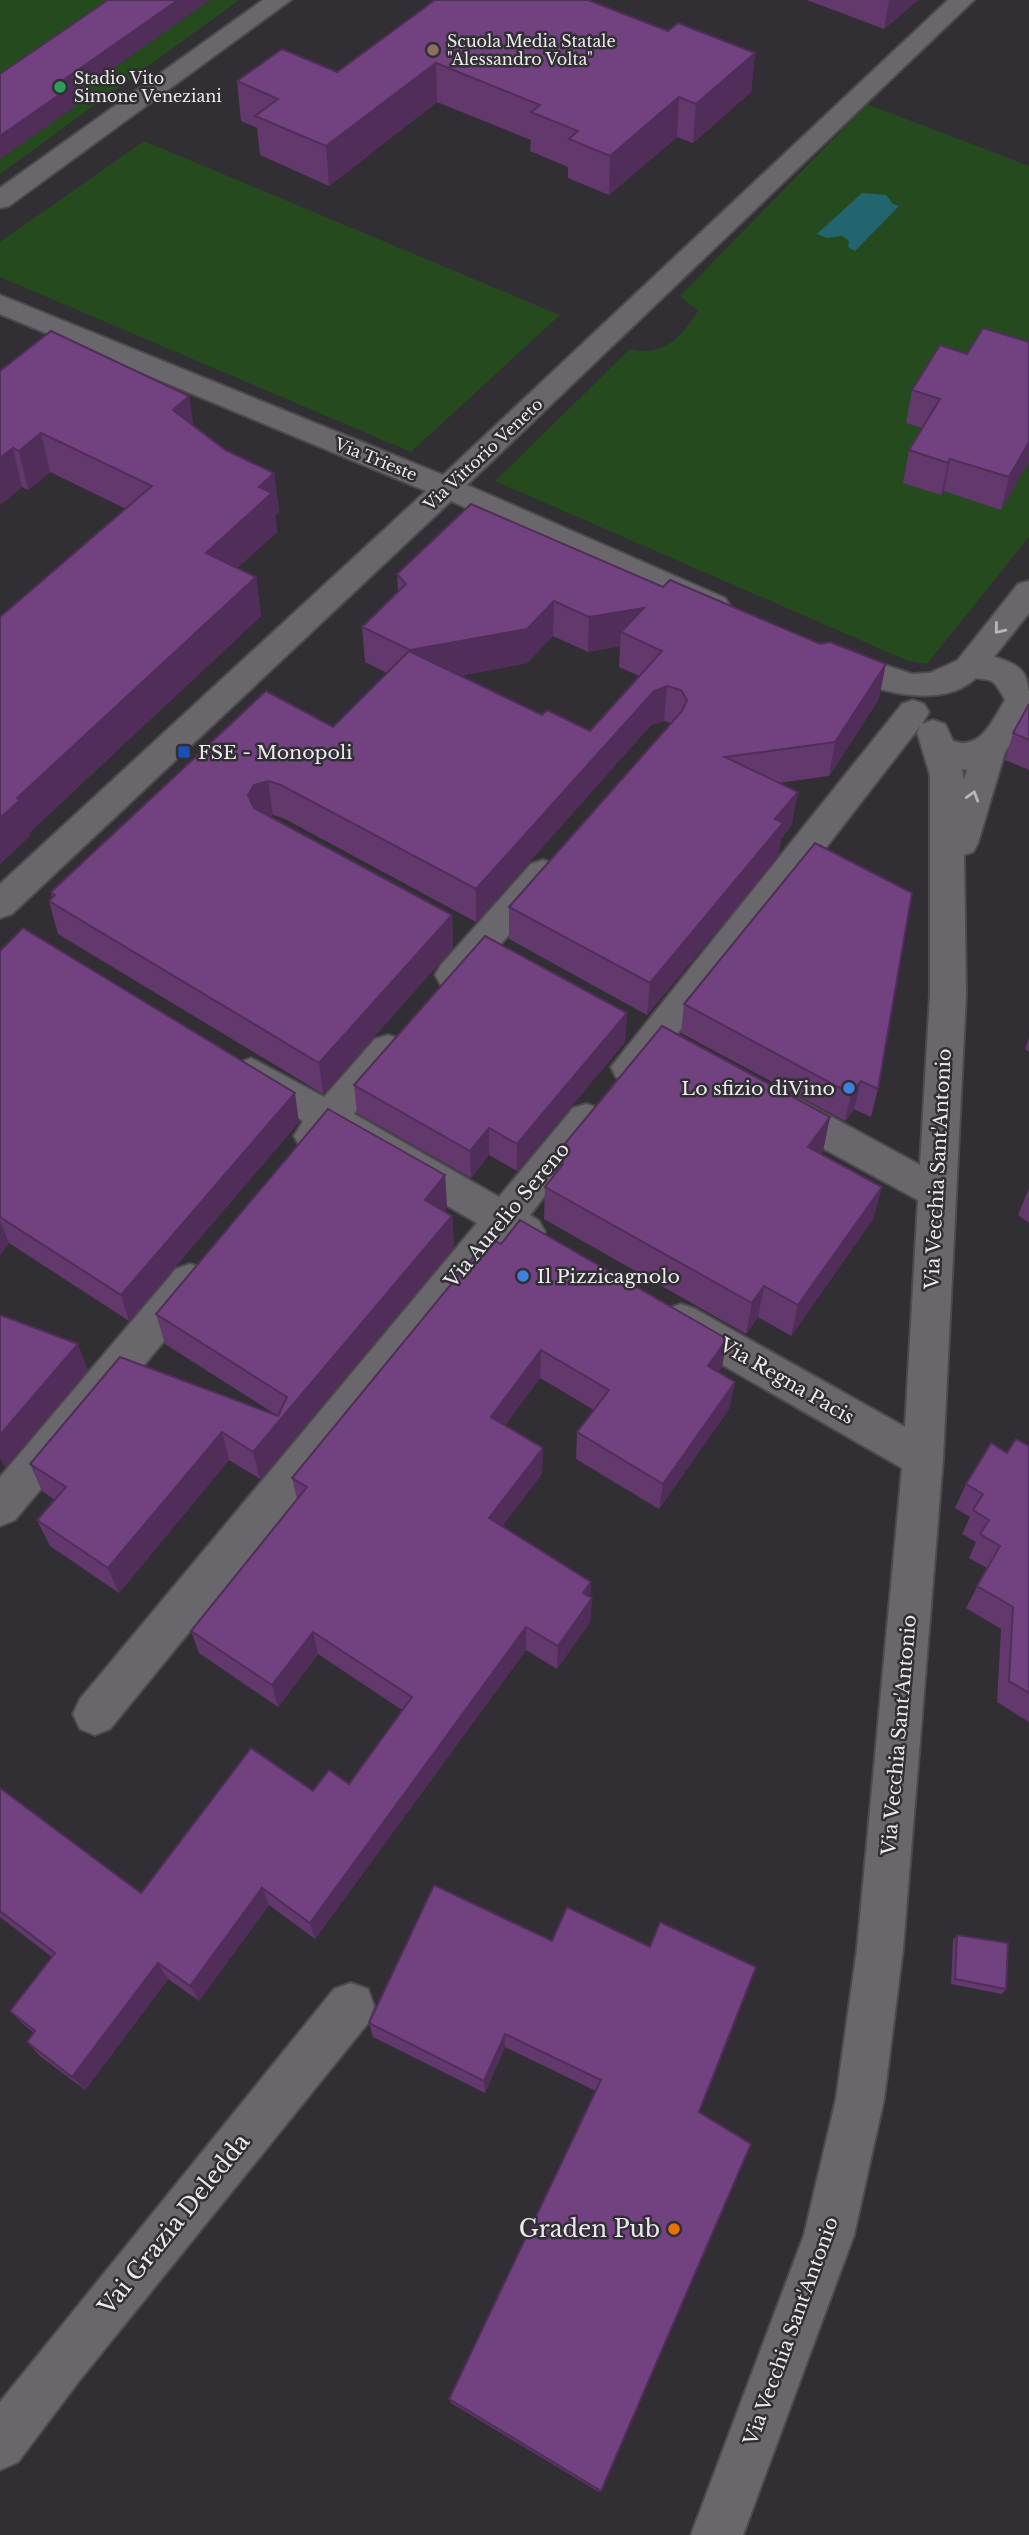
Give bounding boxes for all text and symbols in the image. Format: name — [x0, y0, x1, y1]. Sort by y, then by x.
place label: Scuola Media Statale "Alessandro Volta" — [447, 31, 616, 69]
marker: Scuola Media Statale "Alessandro Volta" — [425, 42, 441, 58]
place label: Stadio Vito Simone Veneziani — [74, 68, 222, 106]
marker: Stadio Vito Simone Veneziani — [52, 79, 68, 95]
street label: Via Vittorio Veneto — [419, 394, 547, 515]
street label: Via Trieste — [331, 433, 420, 485]
one-way arrow — [995, 621, 1007, 634]
place label: FSE - Monopoli — [198, 741, 353, 764]
marker: FSE - Monopoli — [176, 744, 192, 760]
one-way arrow — [965, 790, 980, 802]
street label: Via Vecchia Sant'Antonio — [920, 1048, 956, 1291]
place label: Lo sfizio diVino — [681, 1077, 835, 1100]
marker: Lo sfizio diVino — [841, 1080, 857, 1096]
street label: Via Aurelio Sereno — [439, 1138, 574, 1293]
place label: Il Pizzicagnolo — [537, 1265, 680, 1288]
marker: Il Pizzicagnolo — [515, 1268, 531, 1284]
street label: Via Regna Pacis — [715, 1333, 858, 1429]
street label: Via Vecchia Sant'Antonio — [877, 1614, 921, 1857]
street label: Vai Grazia Deledda — [92, 2128, 256, 2321]
street label: Via Vecchia Sant'Antonio — [739, 2214, 843, 2449]
place label: Graden Pub — [519, 2215, 660, 2243]
marker: Graden Pub — [666, 2221, 682, 2237]

